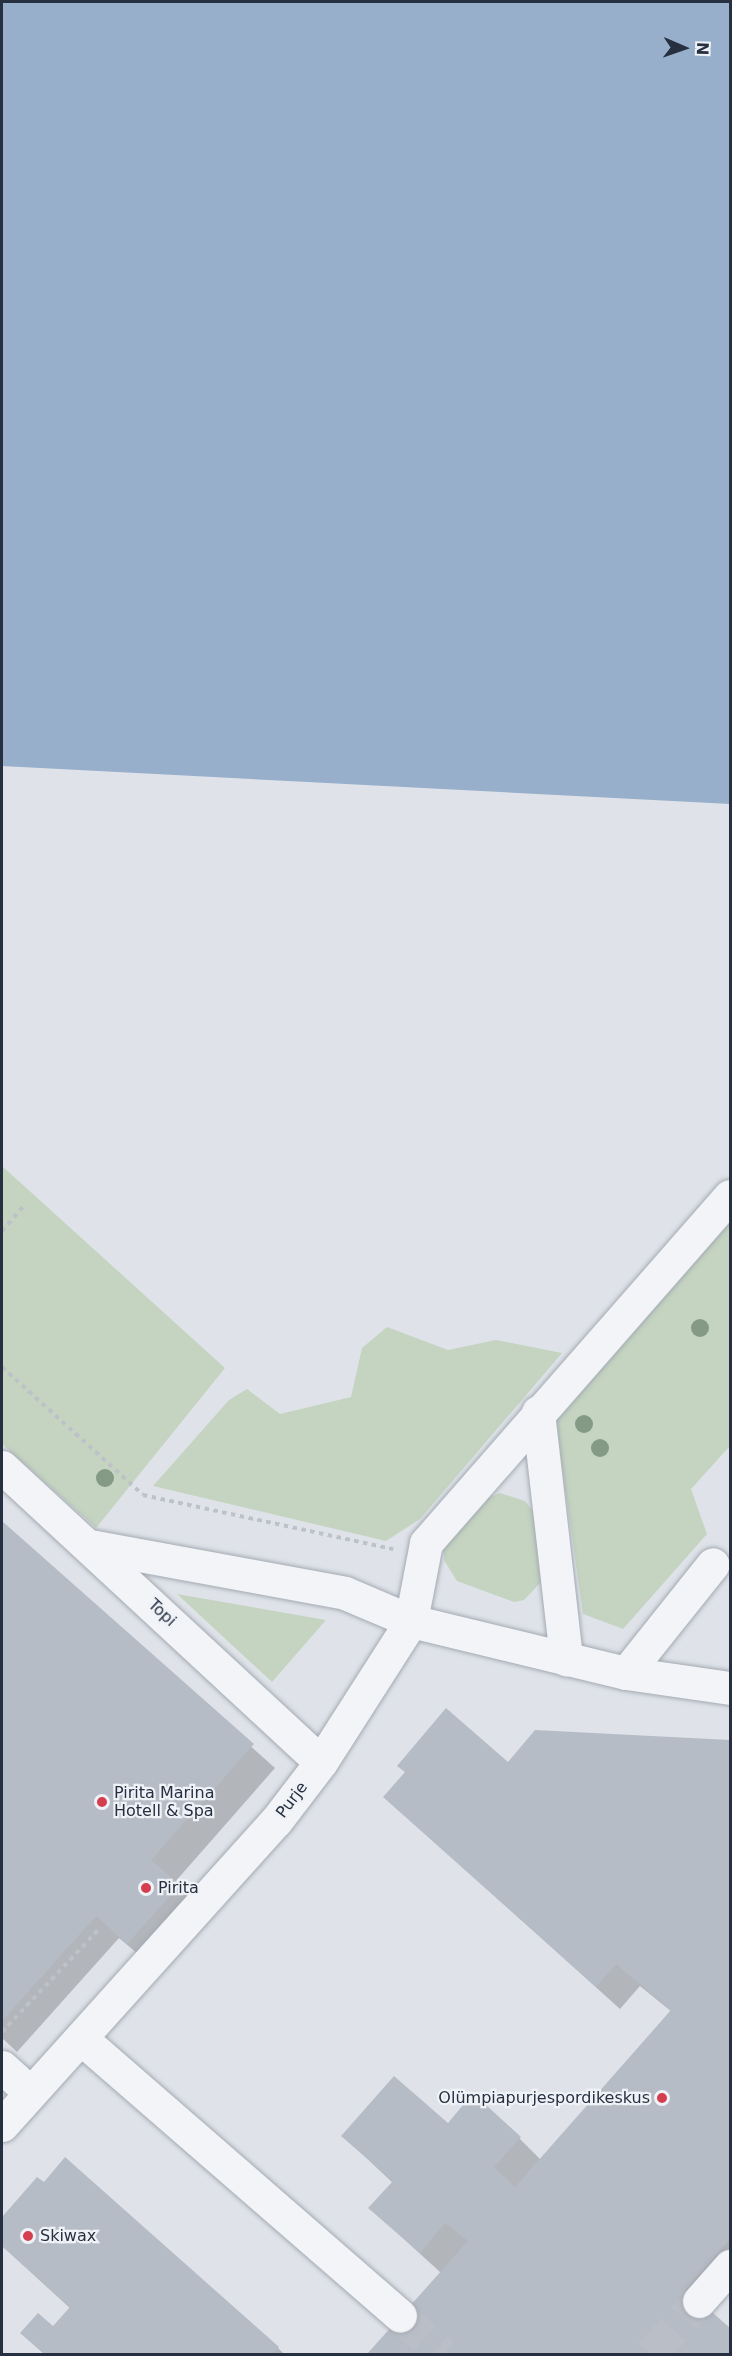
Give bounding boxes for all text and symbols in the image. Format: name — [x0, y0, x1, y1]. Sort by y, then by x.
north arrow — [654, 18, 714, 78]
text: N — [693, 42, 712, 56]
street label: Topi — [144, 1595, 180, 1631]
street label: Purje — [272, 1778, 312, 1822]
place label: Pirita Marina Hotell & Spa — [114, 1783, 215, 1821]
marker: Pirita Marina Hotell & Spa — [95, 1795, 109, 1809]
place label: Pirita — [158, 1878, 199, 1898]
marker: Pirita — [139, 1881, 153, 1895]
place label: Olümpiapurjespordikeskus — [438, 2088, 650, 2108]
marker: Olümpiapurjespordikeskus — [655, 2091, 669, 2105]
place label: Skiwax — [40, 2226, 96, 2246]
marker: Skiwax — [21, 2229, 35, 2243]

